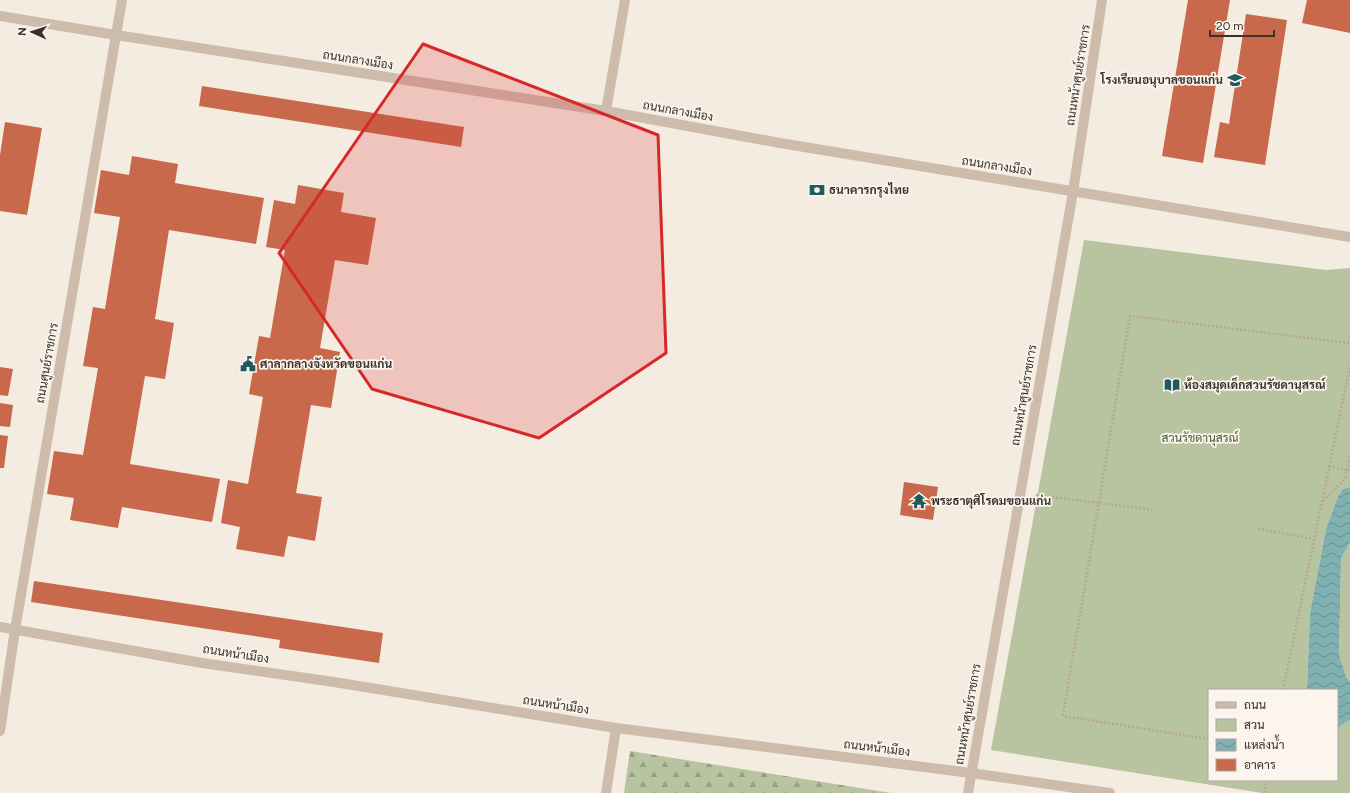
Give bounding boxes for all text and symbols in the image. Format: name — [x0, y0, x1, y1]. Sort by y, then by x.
north arrow — [12, 12, 52, 52]
scale bar — [1210, 12, 1274, 38]
text: 20 m — [1216, 19, 1244, 33]
street label: ถนนหน้าศูนย์ราชการ — [1062, 23, 1094, 127]
text: N — [16, 27, 29, 36]
street label: ถนนกลางเมือง — [322, 48, 394, 72]
school or university icon: โรงเรียนอนุบาลขอนแก่น — [1226, 71, 1244, 89]
place label: โรงเรียนอนุบาลขอนแก่น — [1100, 72, 1223, 88]
street label: ถนนกลางเมือง — [642, 98, 714, 124]
street label: ถนนกลางเมือง — [961, 154, 1033, 178]
bank icon: ธนาคารกรุงไทย — [808, 181, 826, 199]
place label: ธนาคารกรุงไทย — [829, 182, 909, 198]
street label: ถนนศูนย์ราชการ — [32, 321, 62, 404]
street label: ถนนหน้าศูนย์ราชการ — [1007, 343, 1041, 447]
public building icon: ศาลากลางจังหวัดขอนแก่น — [239, 355, 257, 373]
place label: ศาลากลางจังหวัดขอนแก่น — [260, 357, 393, 371]
library icon: ห้องสมุดเด็กสวนรัชดานุสรณ์ — [1163, 376, 1181, 394]
place label: ห้องสมุดเด็กสวนรัชดานุสรณ์ — [1184, 377, 1326, 393]
park label: สวนรัชดานุสรณ์ — [1161, 430, 1239, 447]
temple icon: พระธาตุศิโรดมขอนแก่น — [910, 492, 928, 510]
place label: พระธาตุศิโรดมขอนแก่น — [931, 493, 1052, 509]
street label: ถนนหน้าเมือง — [202, 642, 270, 666]
street label: ถนนหน้าศูนย์ราชการ — [951, 662, 985, 766]
legend — [1208, 689, 1338, 781]
street label: ถนนหน้าเมือง — [522, 693, 590, 717]
text: ถนน — [1244, 698, 1267, 712]
text: สวน — [1244, 718, 1265, 732]
text: แหล่งน้ำ — [1244, 734, 1284, 752]
street label: ถนนหน้าเมือง — [843, 737, 911, 759]
text: อาคาร — [1244, 758, 1276, 772]

